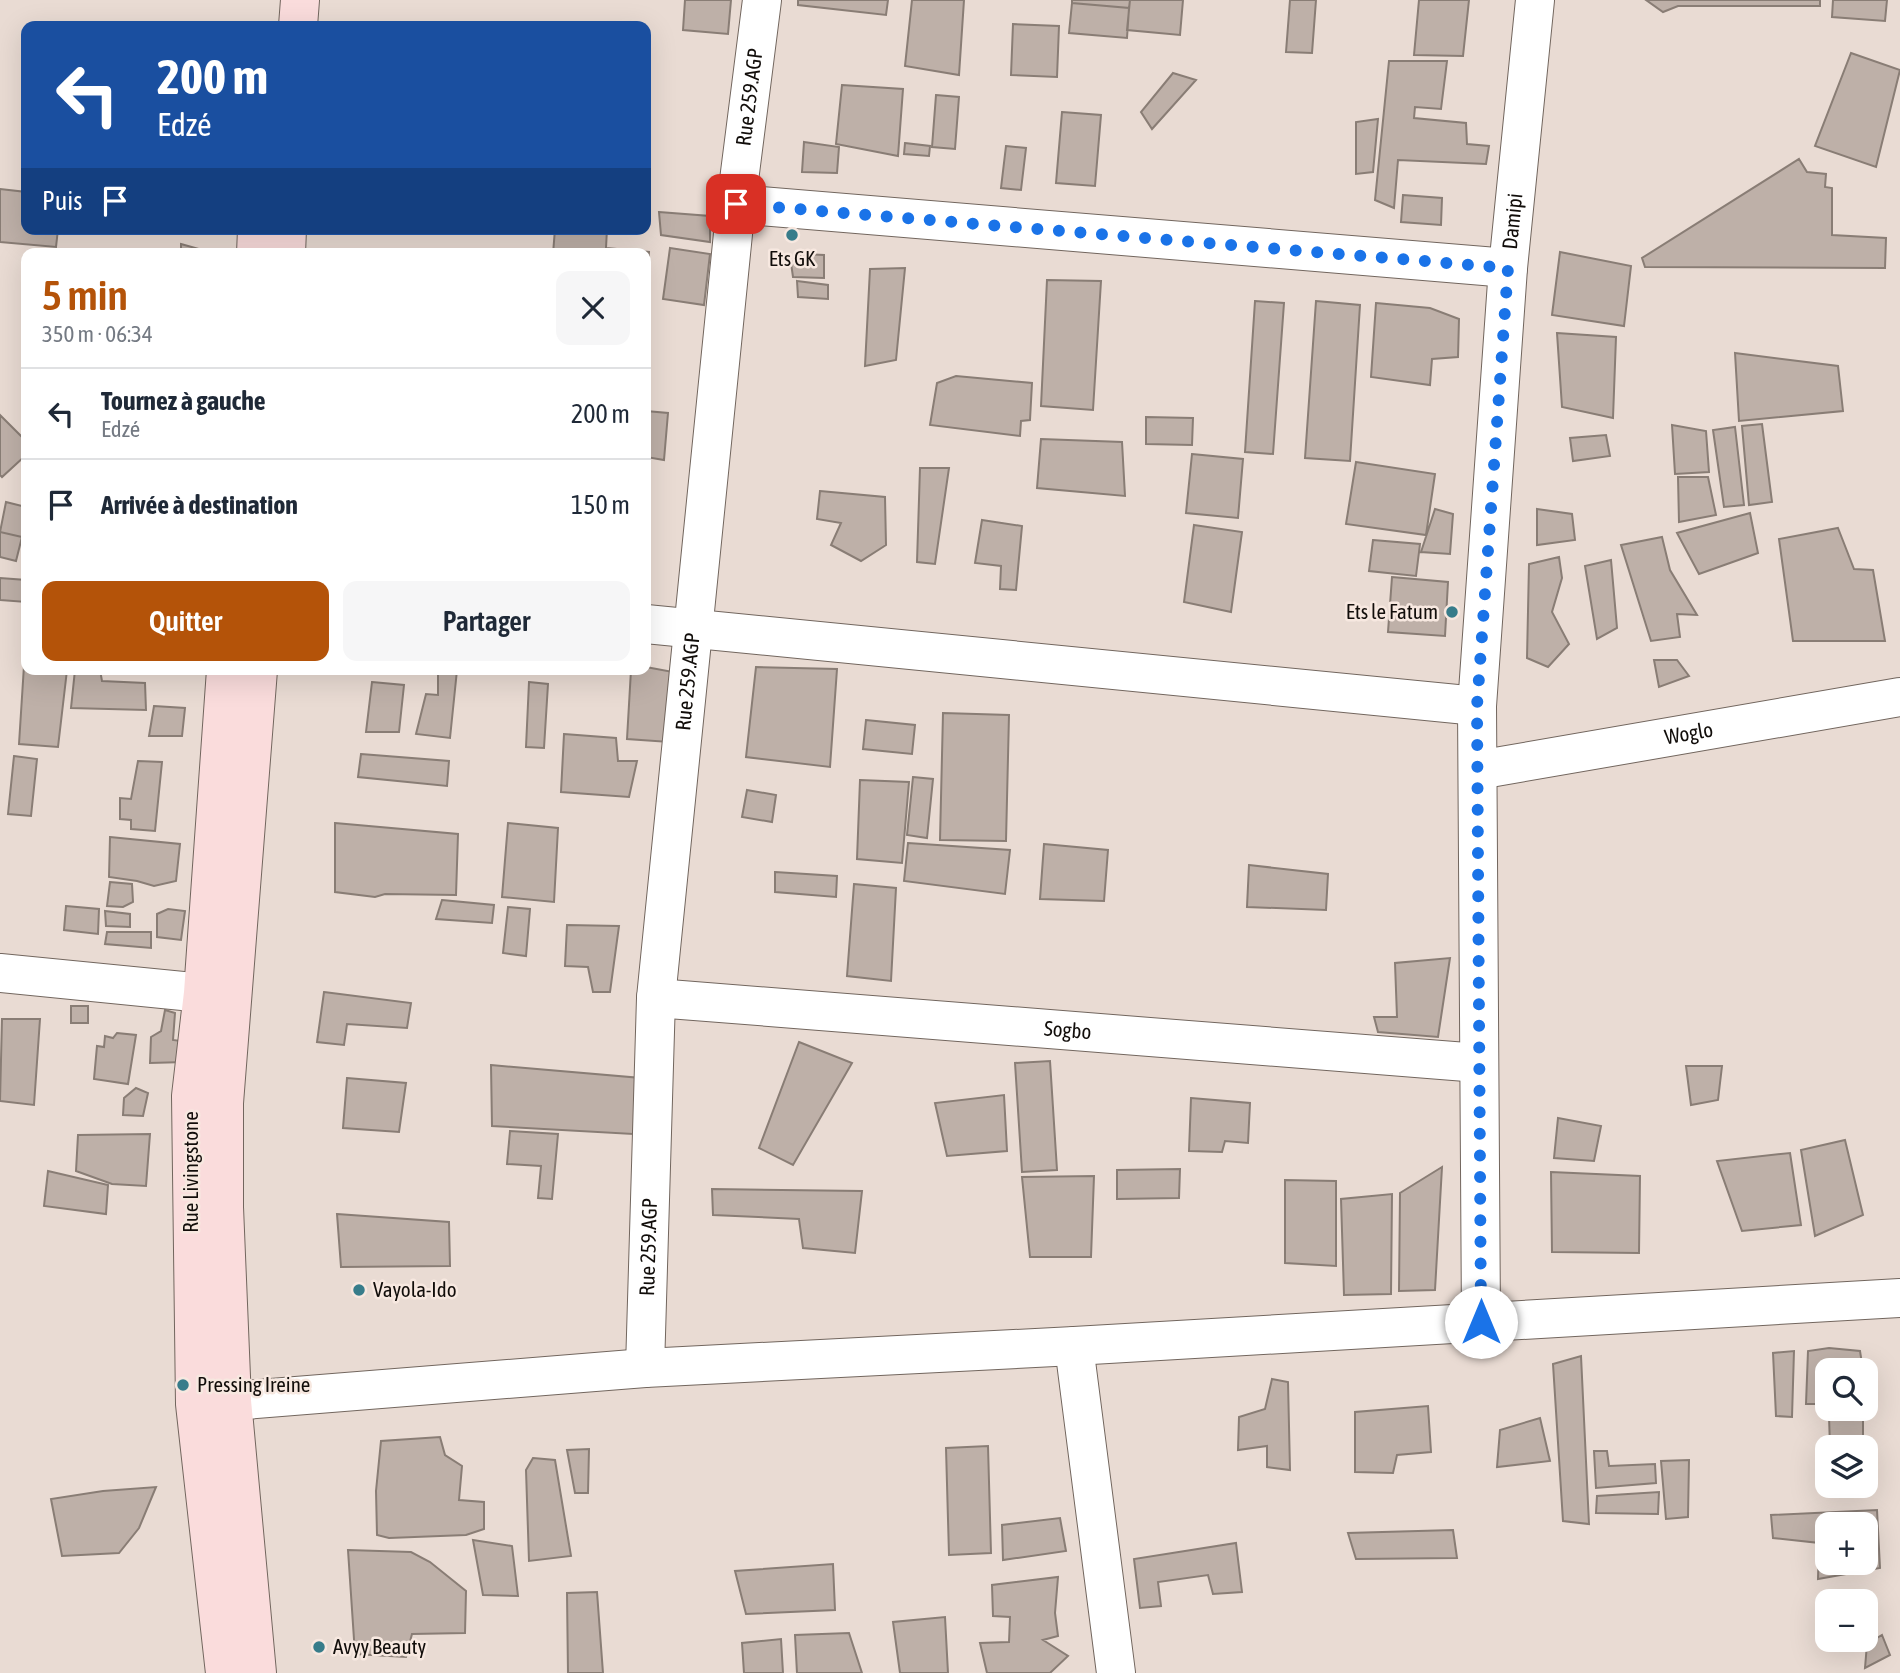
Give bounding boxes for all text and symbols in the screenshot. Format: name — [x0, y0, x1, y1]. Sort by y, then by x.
street label: Rue 259.AGP — [731, 47, 767, 147]
text: 200 m — [157, 48, 268, 104]
icon: left — [42, 49, 133, 140]
text: Edzé — [157, 106, 212, 143]
pin — [706, 174, 766, 234]
icon: arrive — [96, 182, 134, 220]
icon: arrive — [717, 185, 755, 223]
text: Puis — [42, 186, 82, 216]
street label: Damipi — [1497, 192, 1526, 250]
marker: Ets GK — [784, 227, 800, 243]
place label: Ets GK — [769, 246, 816, 270]
text: 5 min — [42, 271, 128, 319]
button: close — [556, 271, 630, 345]
text: 350 m · 06:34 — [42, 321, 153, 347]
text: Tournez à gauche — [101, 386, 266, 416]
icon: left — [42, 395, 80, 433]
text: 200 m — [571, 399, 630, 429]
text: Edzé — [101, 416, 140, 442]
icon: arrive — [42, 486, 80, 524]
text: Arrivée à destination — [101, 490, 298, 520]
text: 150 m — [571, 490, 630, 520]
button: Quitter — [42, 581, 329, 661]
button: Partager — [343, 581, 630, 661]
place label: Ets le Fatum — [1346, 599, 1438, 623]
marker: Ets le Fatum — [1444, 604, 1460, 620]
street label: Rue 259.AGP — [670, 632, 704, 732]
street label: Woglo — [1663, 717, 1715, 749]
street label: Sogbo — [1043, 1016, 1092, 1043]
street label: Rue Livingstone — [178, 1111, 202, 1233]
street label: Rue 259.AGP — [634, 1198, 661, 1296]
place label: Vayola-Ido — [373, 1277, 457, 1301]
marker: Vayola-Ido — [351, 1282, 367, 1298]
position arrow — [1444, 1285, 1518, 1359]
map controls — [1815, 1358, 1878, 1652]
button: search — [1815, 1358, 1878, 1421]
place label: Pressing Ireine — [197, 1372, 310, 1396]
marker: Pressing Ireine — [175, 1377, 191, 1393]
button: layers — [1815, 1435, 1878, 1498]
button: + — [1815, 1512, 1878, 1575]
button: − — [1815, 1589, 1878, 1652]
place label: Avyy Beauty — [333, 1634, 427, 1658]
marker: Avyy Beauty — [311, 1639, 327, 1655]

